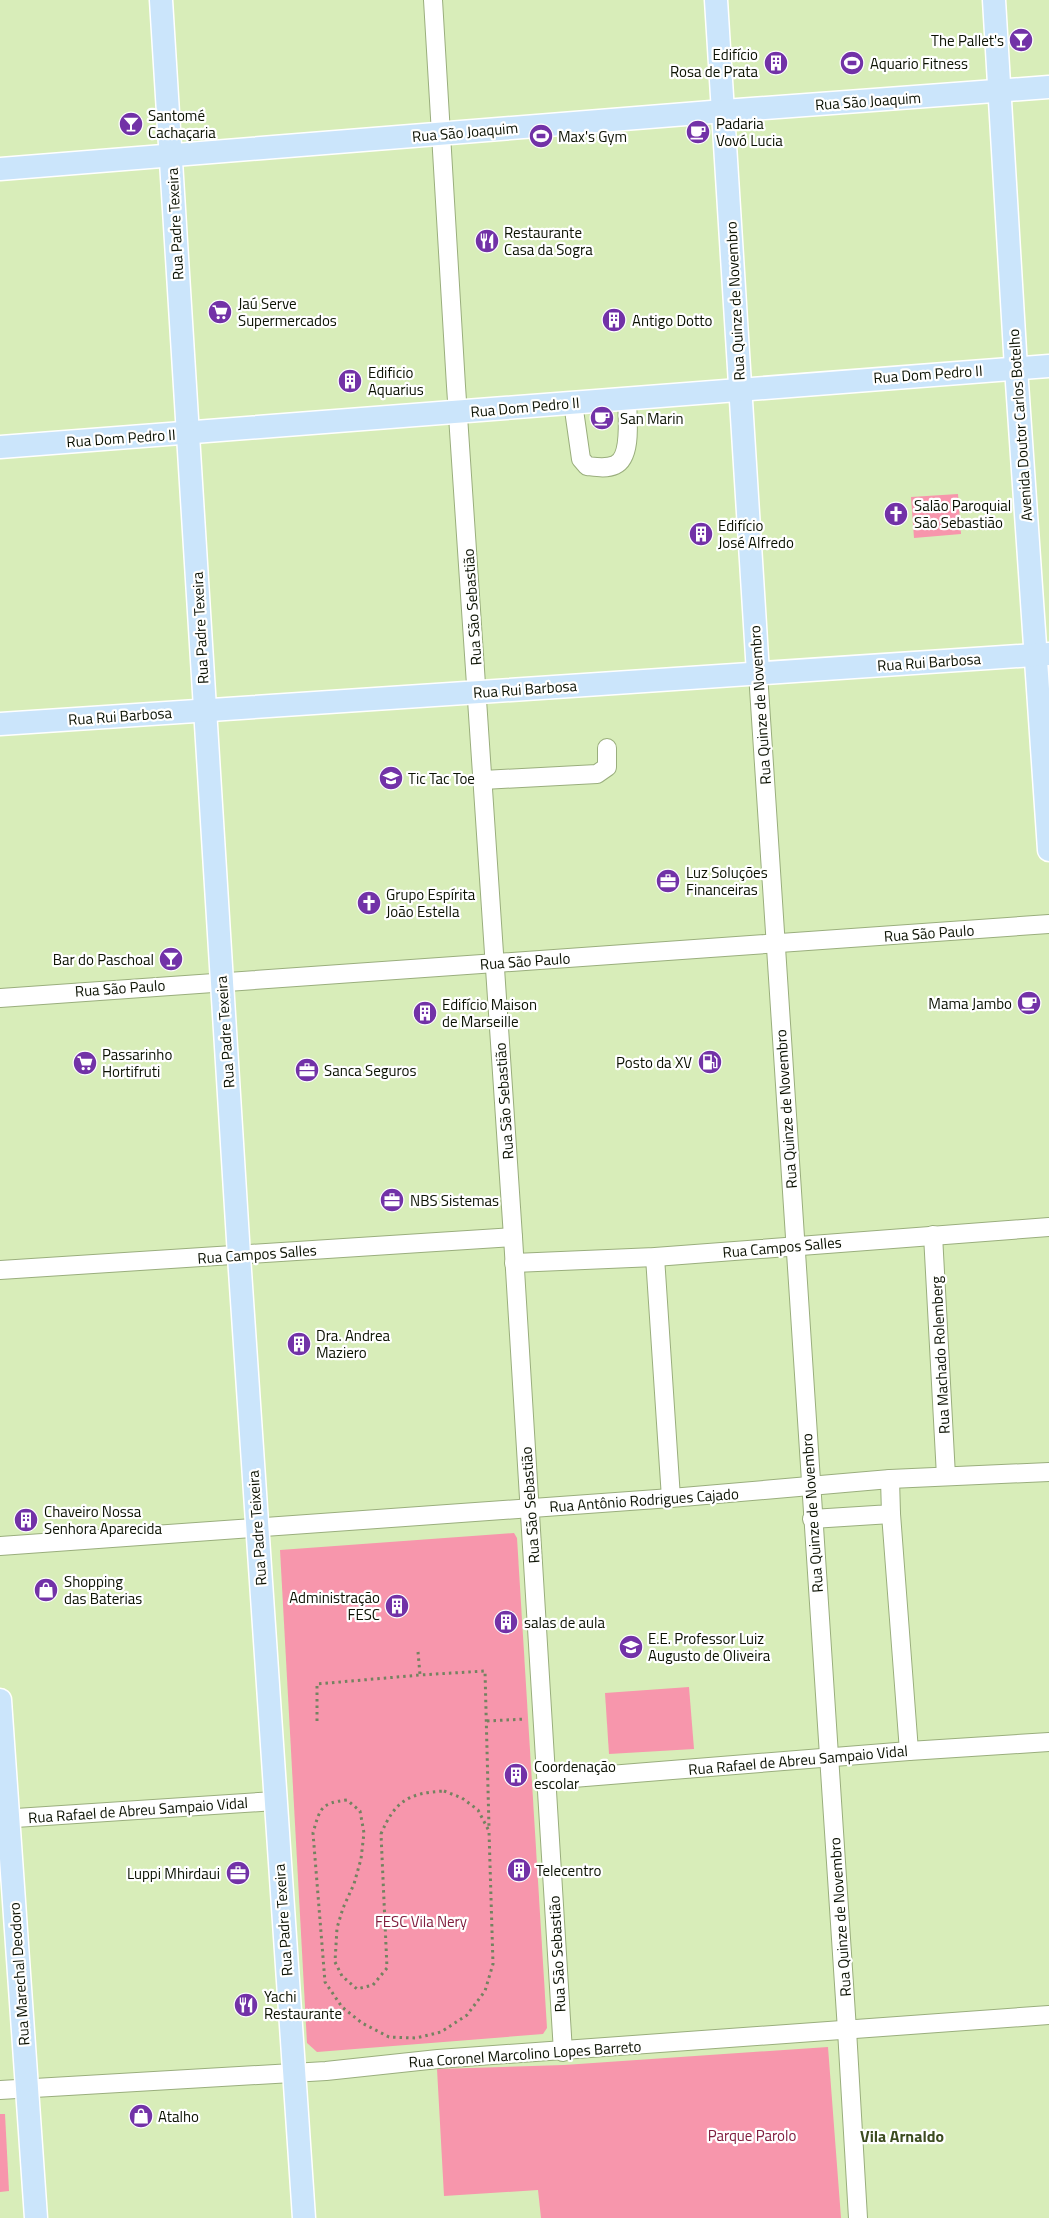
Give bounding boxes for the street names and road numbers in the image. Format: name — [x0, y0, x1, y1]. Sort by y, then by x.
street label: Rua São Joaquim — [814, 86, 922, 116]
street label: Rua São Joaquim — [411, 116, 519, 148]
street label: Rua Padre Texeira — [161, 167, 189, 281]
street label: Rua Quinze de Novembro — [719, 221, 751, 381]
street label: Avenida Doutor Carlos Botelho — [1002, 328, 1038, 522]
street label: Rua Dom Pedro II — [873, 359, 983, 389]
street label: Rua Dom Pedro II — [470, 391, 580, 423]
street label: Rua Dom Pedro II — [66, 423, 176, 453]
street label: Rua São Sebastião — [456, 548, 488, 666]
street label: Rua Padre Texeira — [186, 571, 214, 685]
street label: Rua Quinze de Novembro — [743, 625, 777, 785]
street label: Rua Rui Barbosa — [876, 647, 982, 677]
street label: Rua Rui Barbosa — [472, 674, 578, 704]
street label: Rua Rui Barbosa — [67, 701, 173, 731]
street label: Rua São Paulo — [883, 918, 975, 948]
street label: Rua São Paulo — [479, 946, 571, 976]
street label: Rua São Paulo — [74, 973, 166, 1003]
street label: Rua Padre Texeira — [210, 975, 240, 1089]
street label: Rua Quinze de Novembro — [769, 1029, 803, 1189]
street label: Rua São Sebastião — [488, 1042, 520, 1160]
street label: Rua Campos Salles — [722, 1230, 843, 1264]
street label: Rua Campos Salles — [197, 1238, 317, 1270]
street label: Rua Machado Rolemberg — [924, 1275, 956, 1435]
street label: Rua Quinze de Novembro — [795, 1433, 829, 1593]
street label: Rua São Sebastião — [514, 1446, 546, 1564]
street label: Rua Padre Teixeira — [241, 1469, 273, 1587]
street label: Rua Antônio Rodrigues Cajado — [548, 1482, 740, 1518]
street label: Rua Rafael de Abreu Sampaio Vidal — [687, 1739, 909, 1781]
street label: Rua Rafael de Abreu Sampaio Vidal — [27, 1791, 249, 1829]
street label: Rua Quinze de Novembro — [823, 1837, 857, 1997]
street label: Rua Padre Texeira — [268, 1863, 298, 1977]
street label: Rua São Sebastião — [542, 1895, 572, 2013]
street label: Rua Marechal Deodoro — [3, 1902, 35, 2046]
street label: Rua Coronel Marcolino Lopes Barreto — [408, 2034, 642, 2074]

